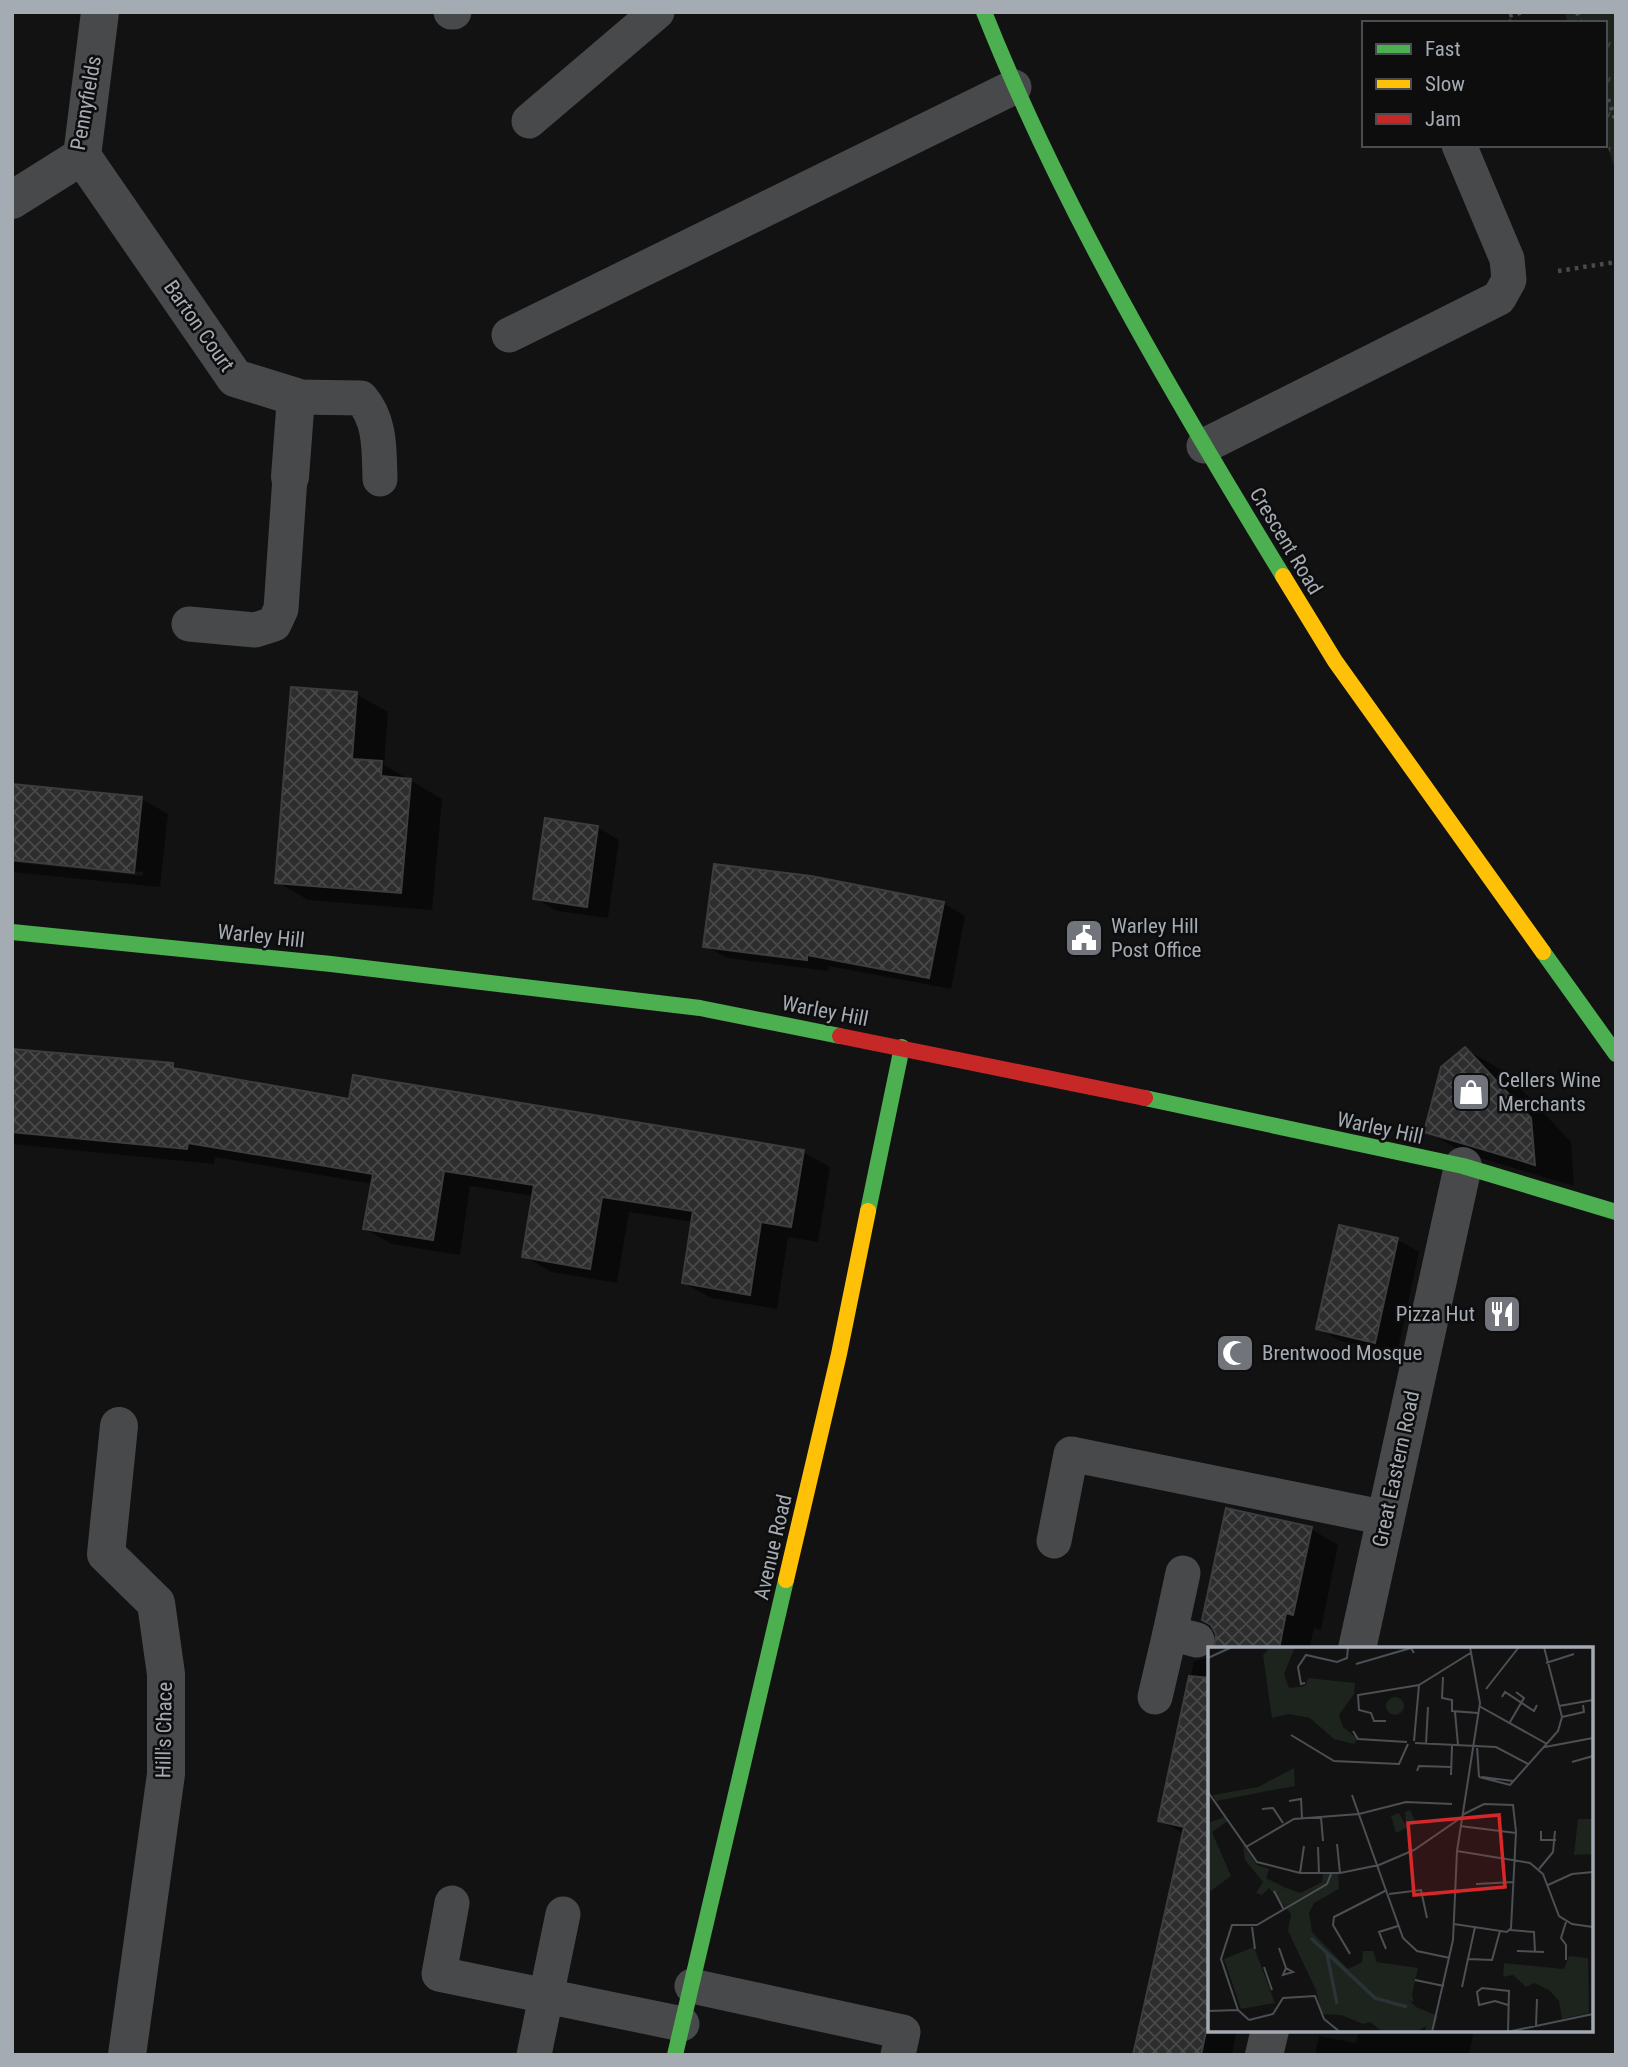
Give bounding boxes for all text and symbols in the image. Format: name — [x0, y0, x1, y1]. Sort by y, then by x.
legend — [1362, 21, 1607, 147]
text: Fast — [1425, 37, 1461, 61]
street label: Pennyfields — [66, 54, 106, 152]
text: Slow — [1425, 72, 1465, 96]
text: Jam — [1425, 107, 1461, 131]
street label: Barton Court — [159, 276, 239, 376]
street label: Crescent Road — [1245, 483, 1327, 599]
place label: Warley Hill Post Office — [1111, 914, 1202, 962]
public building icon: Warley Hill Post Office — [1063, 917, 1105, 959]
street label: Warley Hill — [216, 919, 306, 953]
street label: Warley Hill — [780, 991, 870, 1031]
place label: Cellers Wine Merchants — [1498, 1068, 1601, 1116]
shop icon: Cellers Wine Merchants — [1450, 1071, 1492, 1113]
street label: Warley Hill — [1335, 1107, 1425, 1149]
restaurant icon: Pizza Hut — [1481, 1293, 1523, 1335]
place label: Pizza Hut — [1396, 1302, 1475, 1326]
mosque icon: Brentwood Mosque — [1214, 1332, 1256, 1374]
place label: Brentwood Mosque — [1262, 1341, 1423, 1365]
street label: Great Eastern Road — [1368, 1389, 1424, 1549]
street label: Avenue Road — [749, 1492, 797, 1602]
inset map — [1208, 1647, 1593, 2032]
street label: Hill's Chace — [151, 1681, 177, 1778]

